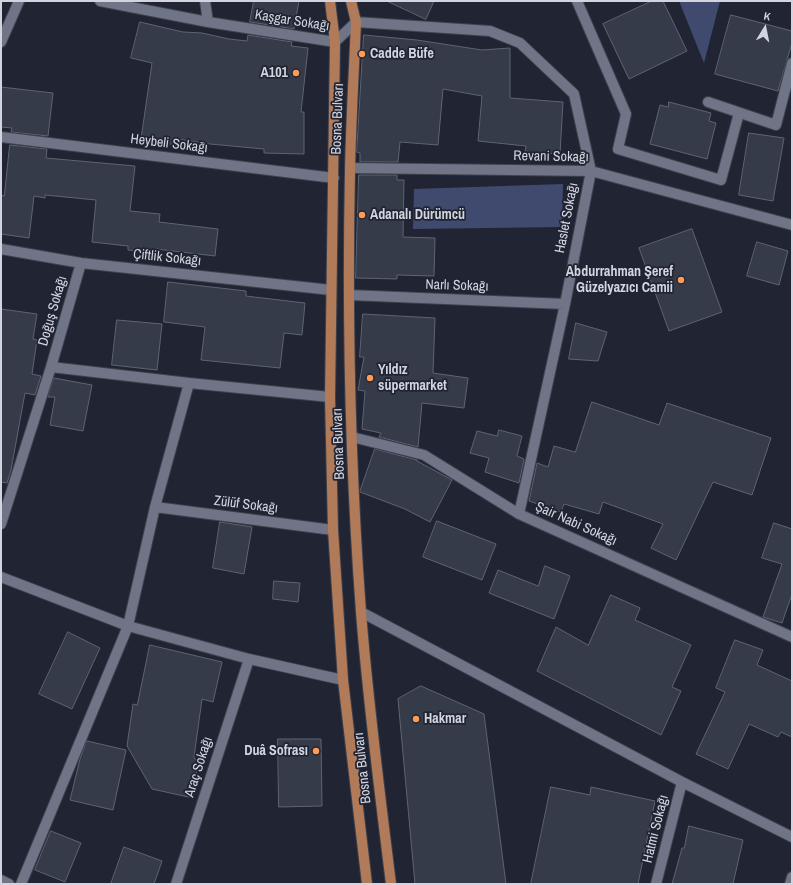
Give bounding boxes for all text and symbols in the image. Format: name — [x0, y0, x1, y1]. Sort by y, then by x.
street label: Kaşgar Sokağı — [253, 7, 331, 35]
north arrow — [745, 8, 785, 48]
text: K — [763, 9, 771, 24]
place label: Cadde Büfe — [370, 46, 434, 62]
marker: Cadde Büfe — [357, 49, 367, 59]
place label: A101 — [261, 65, 288, 81]
marker: A101 — [291, 68, 301, 78]
street label: Bosna Bulvarı — [328, 83, 348, 155]
street label: Heybeli Sokağı — [129, 131, 209, 157]
street label: Revani Sokağı — [513, 148, 589, 166]
street label: Haslet Sokağı — [552, 181, 582, 255]
place label: Adanalı Dürümcü — [370, 207, 465, 223]
marker: Adanalı Dürümcü — [357, 210, 367, 220]
street label: Çiftlik Sokağı — [132, 246, 202, 270]
place label: Abdurrahman Şeref Güzelyazıcı Camii — [566, 264, 673, 296]
street label: Doğuş Sokağı — [35, 274, 71, 348]
marker: Abdurrahman Şeref Güzelyazıcı Camii — [676, 275, 686, 285]
street label: Narlı Sokağı — [425, 277, 489, 295]
place label: Yıldız süpermarket — [378, 362, 447, 394]
marker: Yıldız süpermarket — [365, 373, 375, 383]
street label: Bosna Bulvarı — [329, 408, 349, 480]
street label: Zülüf Sokağı — [213, 493, 279, 517]
street label: Şair Nabi Sokağı — [533, 499, 619, 549]
place label: Hakmar — [424, 711, 466, 727]
marker: Hakmar — [411, 714, 421, 724]
street label: Bosna Bulvarı — [351, 732, 375, 804]
street label: Araç Sokağı — [181, 735, 217, 799]
place label: Duâ Sofrası — [244, 743, 308, 759]
marker: Duâ Sofrası — [311, 746, 321, 756]
street label: Hatmi Sokağı — [639, 793, 673, 865]

